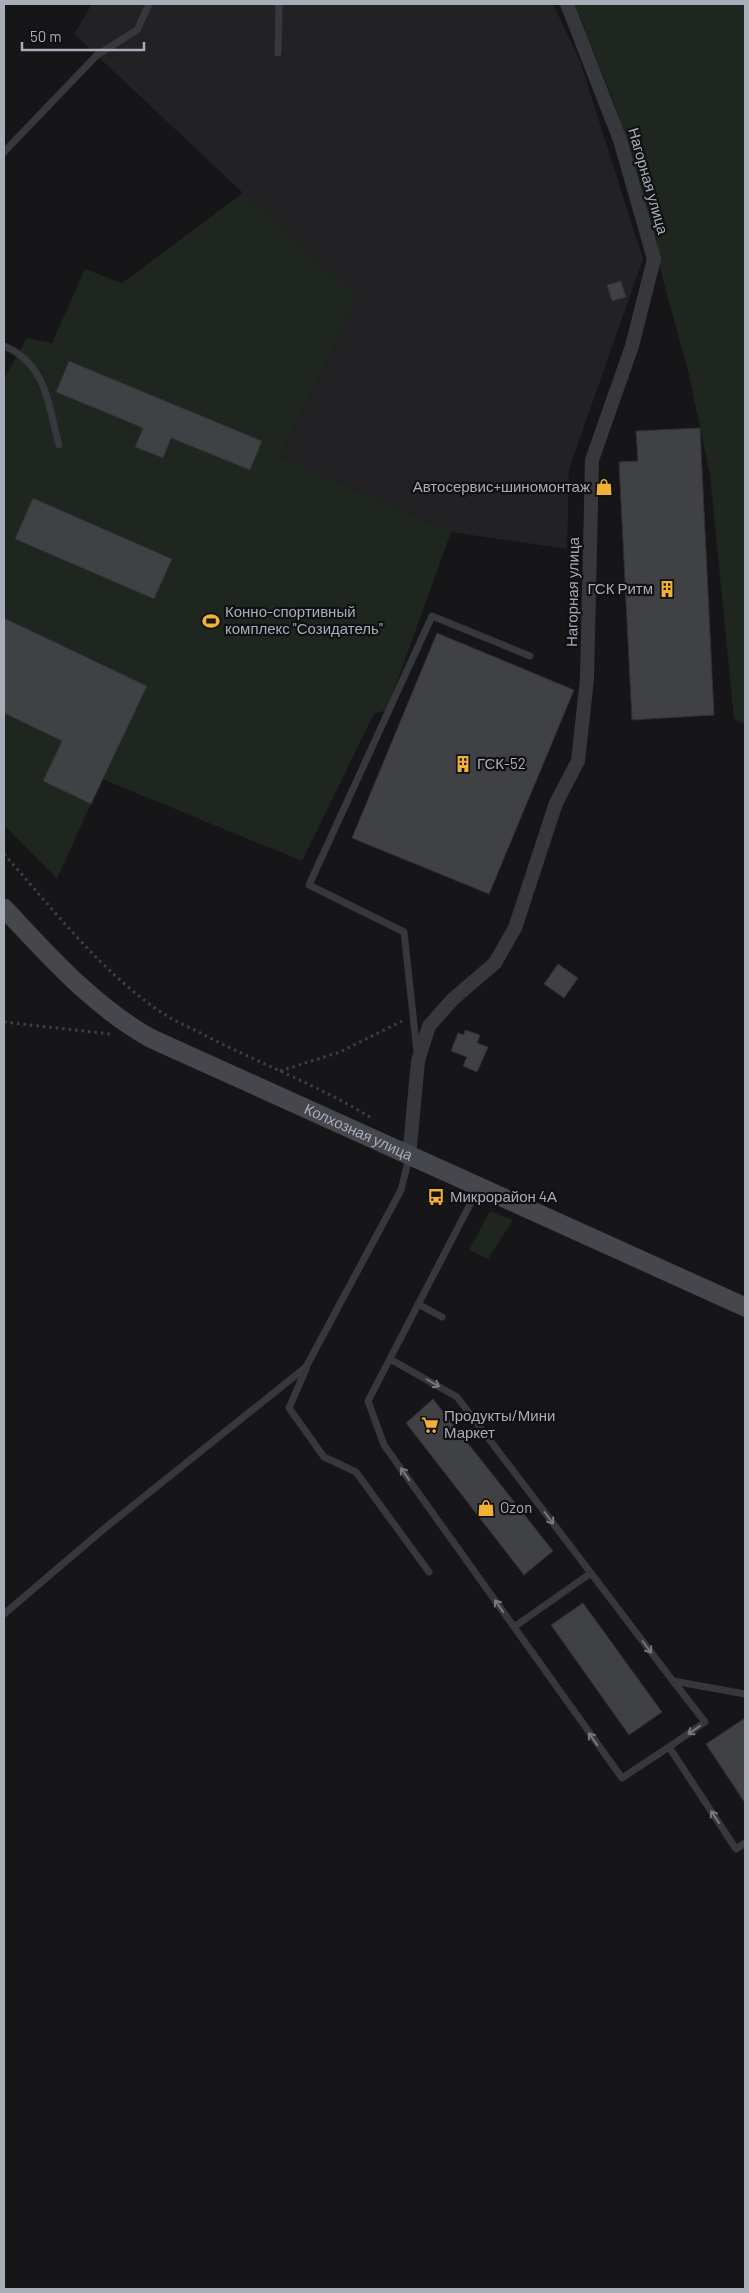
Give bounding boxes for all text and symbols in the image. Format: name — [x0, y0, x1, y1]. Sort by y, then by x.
scale bar — [22, 20, 145, 52]
text: 50 m — [30, 27, 62, 45]
street label: Нагорная улица — [625, 125, 673, 237]
place label: Автосервис+шиномонтаж — [413, 477, 590, 495]
shop icon: Автосервис+шиномонтаж — [594, 477, 614, 497]
street label: Нагорная улица — [562, 536, 582, 647]
place label: ГСК Ритм — [587, 579, 653, 597]
building icon: ГСК Ритм — [657, 579, 677, 599]
place label: Конно-спортивный комплекс "Созидатель" — [225, 602, 383, 637]
sports icon: Конно-спортивный комплекс "Созидатель" — [201, 611, 221, 631]
building icon: ГСК-52 — [453, 754, 473, 774]
place label: ГСК-52 — [477, 754, 526, 772]
street label: Колхозная улица — [302, 1099, 416, 1164]
bus stop icon: Микрорайон 4А — [426, 1187, 446, 1207]
place label: Микрорайон 4А — [450, 1187, 557, 1205]
one-way arrow — [425, 1378, 440, 1388]
place label: Продукты/Мини Маркет — [444, 1406, 555, 1441]
supermarket icon: Продукты/Мини Маркет — [420, 1415, 440, 1435]
one-way arrow — [400, 1467, 410, 1481]
shop icon: Ozon — [476, 1498, 496, 1518]
place label: Ozon — [500, 1498, 532, 1516]
one-way arrow — [544, 1511, 554, 1525]
one-way arrow — [494, 1600, 504, 1614]
one-way arrow — [642, 1640, 653, 1653]
one-way arrow — [687, 1725, 701, 1735]
one-way arrow — [588, 1732, 598, 1746]
one-way arrow — [710, 1810, 720, 1824]

